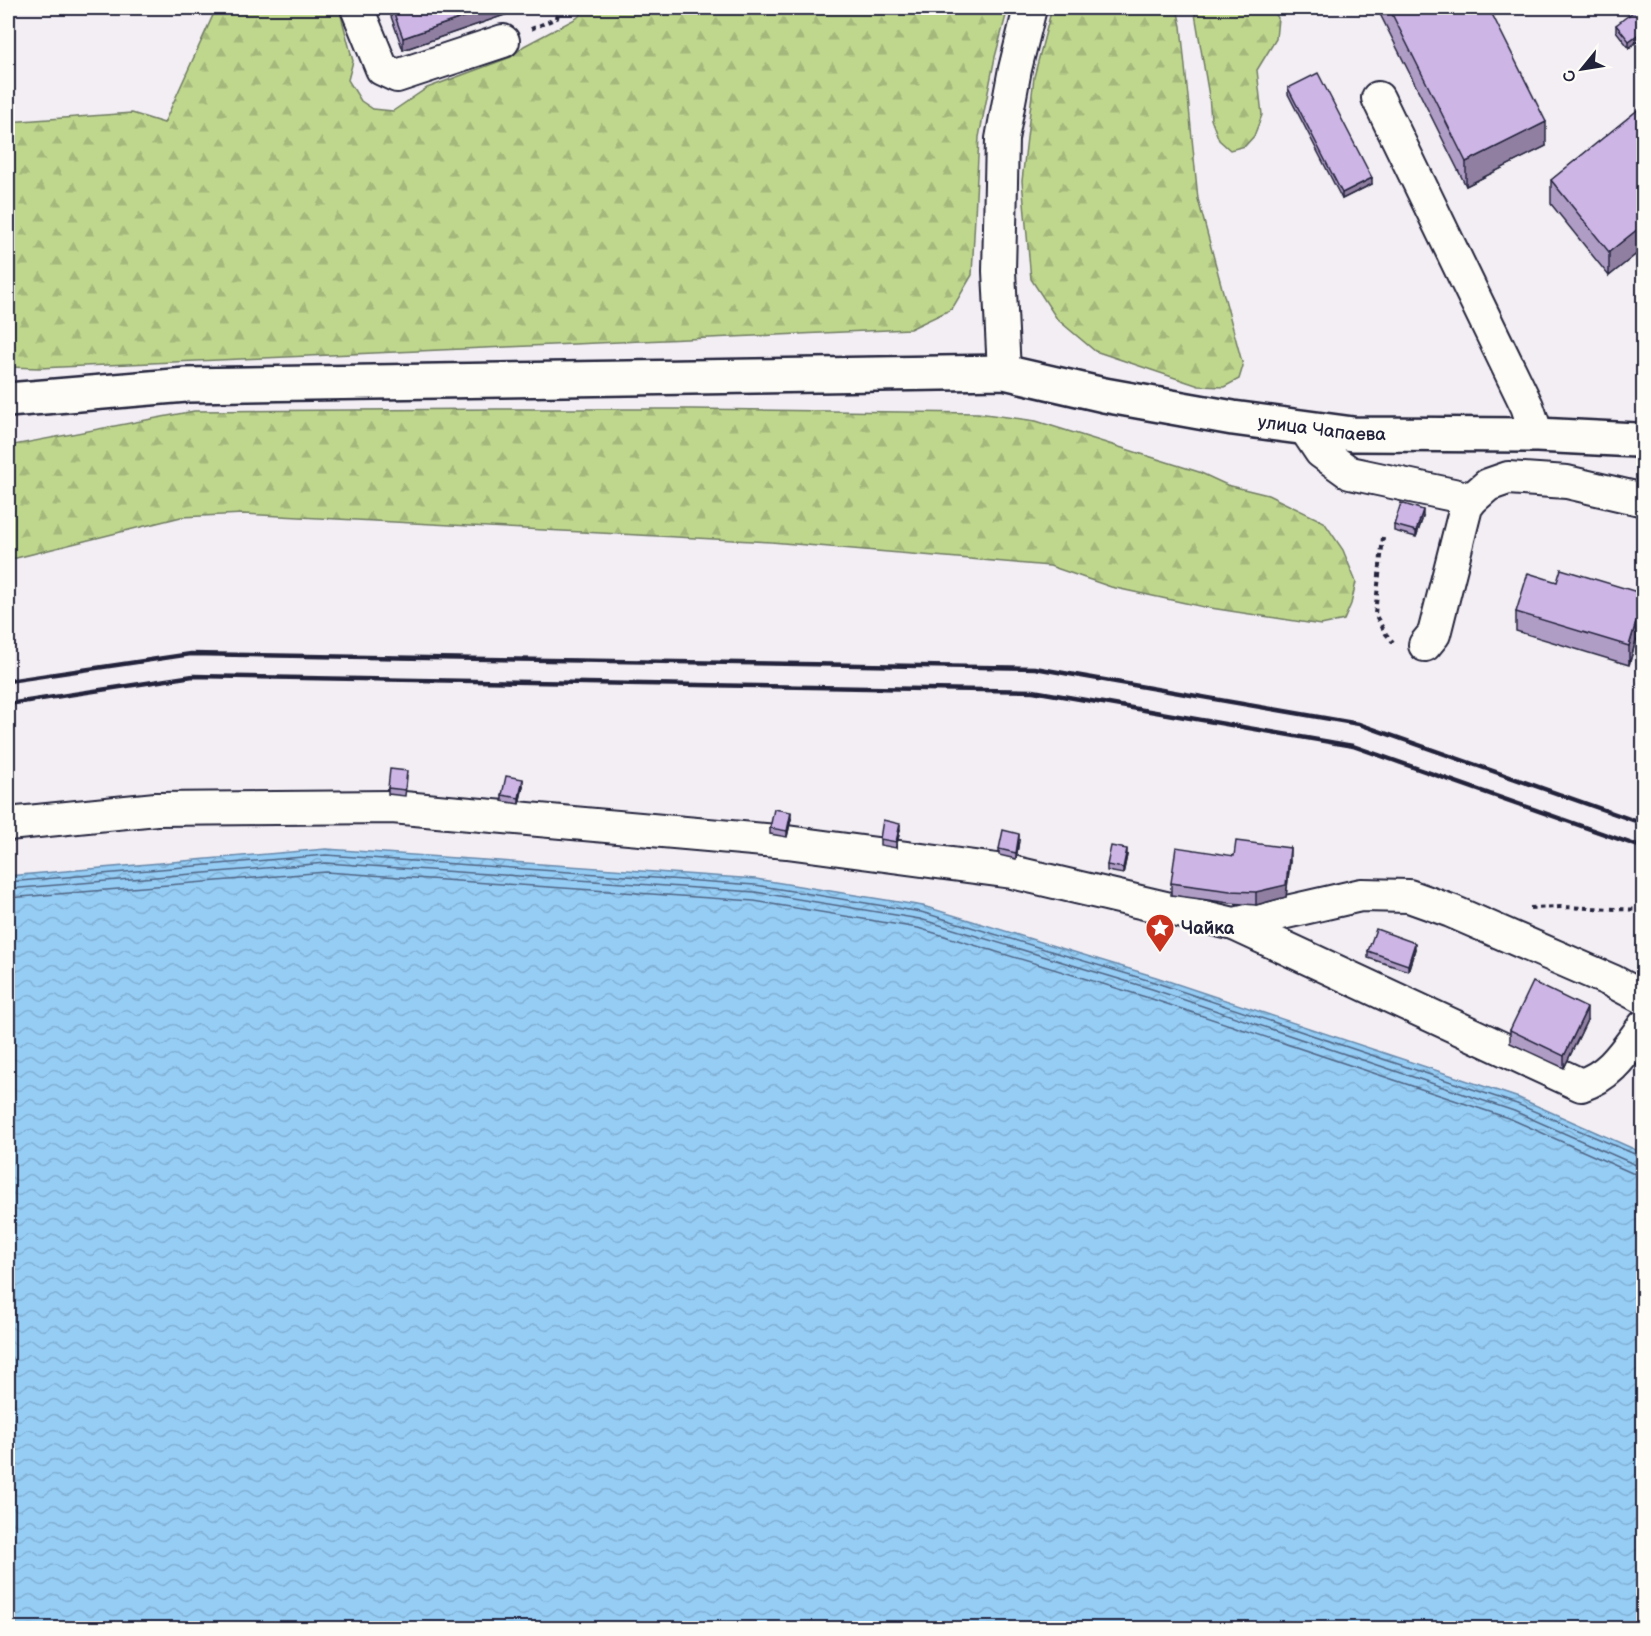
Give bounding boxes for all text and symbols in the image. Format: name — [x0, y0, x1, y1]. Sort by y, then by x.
north arrow — [1552, 39, 1612, 99]
text: С — [1559, 66, 1581, 85]
street label: улица Чапаева — [1257, 411, 1386, 445]
place icon: Чайка — [1144, 912, 1176, 954]
place label: Чайка — [1181, 918, 1235, 939]

